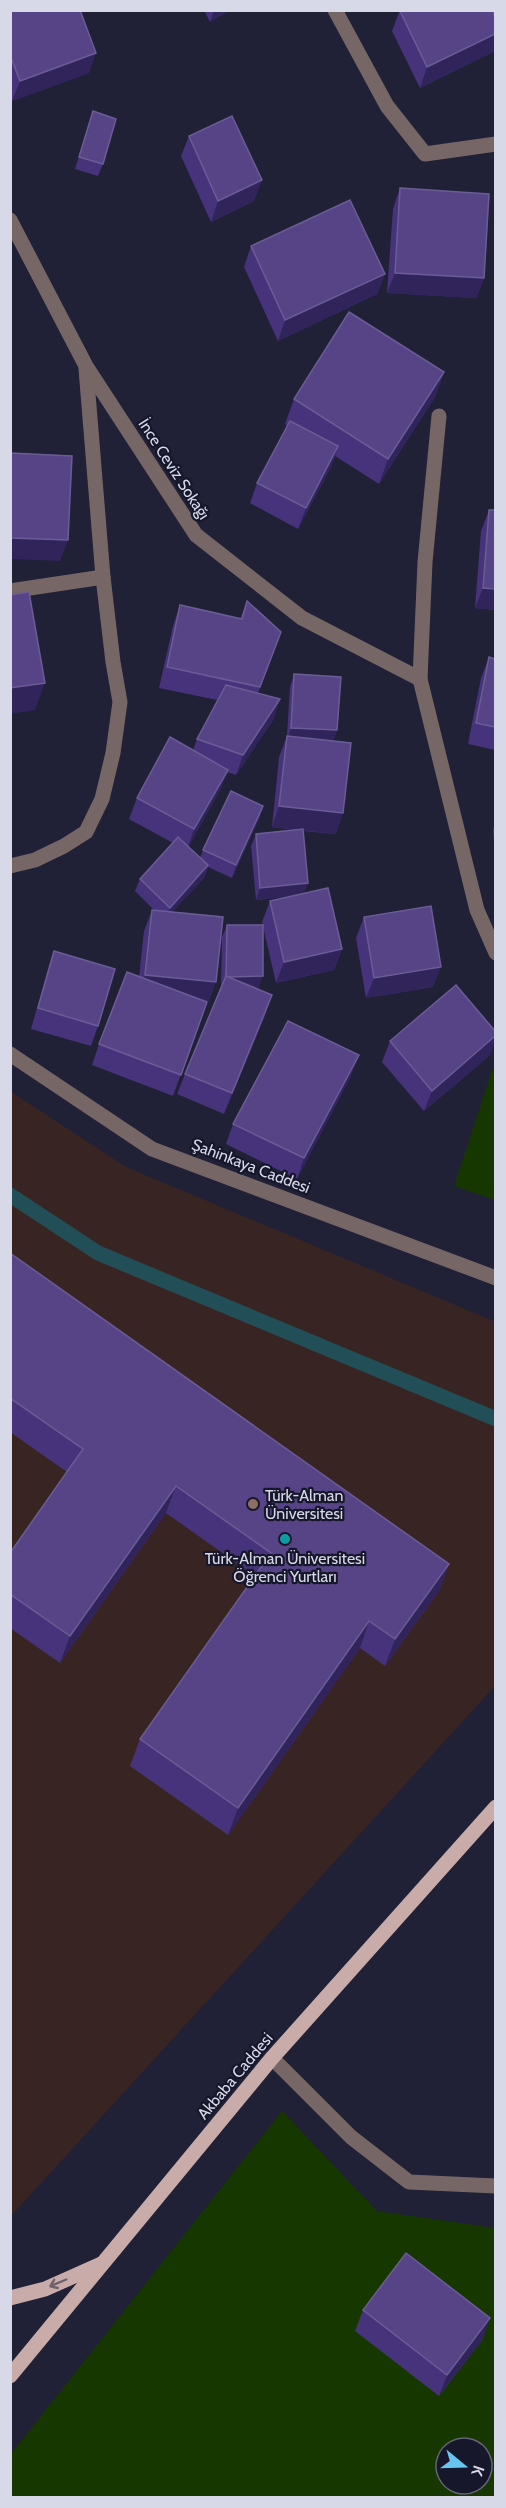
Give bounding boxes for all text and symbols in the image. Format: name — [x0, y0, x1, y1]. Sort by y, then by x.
street label: İnce Ceviz Sokağı — [134, 415, 214, 523]
street label: Şahinkaya Caddesi — [189, 1135, 313, 1197]
place label: Türk-Alman Üniversitesi — [265, 1486, 344, 1523]
marker: Türk-Alman Üniversitesi — [246, 1497, 260, 1511]
marker: Türk-Alman Üniversitesi Öğrenci Yurtları — [278, 1532, 292, 1546]
place label: Türk-Alman Üniversitesi Öğrenci Yurtları — [205, 1549, 365, 1586]
street label: Akbaba Caddesi — [193, 2029, 277, 2123]
one-way arrow — [49, 2278, 68, 2289]
north arrow — [434, 2436, 494, 2496]
text: K — [467, 2463, 488, 2479]

